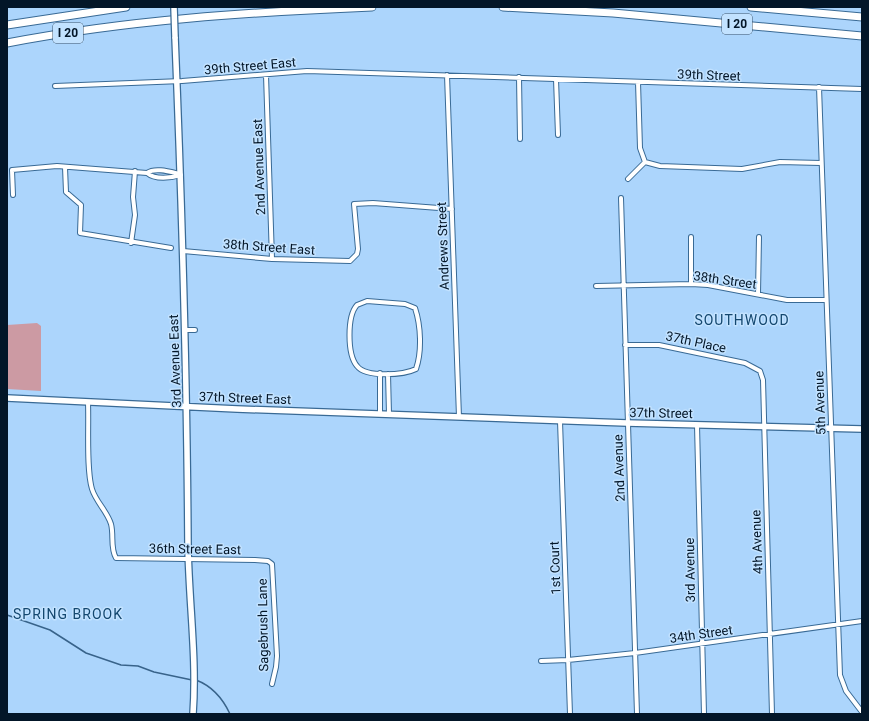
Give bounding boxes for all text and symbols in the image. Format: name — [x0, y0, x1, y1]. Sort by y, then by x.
road number: I 20 — [722, 14, 752, 34]
road number: I 20 — [53, 23, 83, 43]
street label: 39th Street East — [203, 55, 297, 77]
street label: 39th Street — [677, 66, 741, 84]
street label: 2nd Avenue East — [250, 119, 268, 215]
street label: Andrews Street — [434, 202, 452, 290]
street label: 38th Street East — [222, 236, 316, 258]
street label: 38th Street — [692, 268, 758, 292]
district label: SOUTHWOOD — [694, 312, 790, 328]
street label: 3rd Avenue East — [166, 314, 184, 408]
street label: 37th Place — [664, 328, 728, 356]
street label: 5th Avenue — [811, 370, 829, 435]
street label: 37th Street East — [199, 389, 291, 407]
street label: 37th Street — [629, 405, 693, 421]
street label: 2nd Avenue — [610, 434, 628, 502]
street label: 4th Avenue — [748, 509, 766, 574]
street label: 3rd Avenue — [682, 537, 698, 602]
street label: 36th Street East — [149, 541, 241, 557]
street label: 1st Court — [547, 541, 563, 595]
street label: Sagebrush Lane — [255, 578, 271, 672]
district label: SPRING BROOK — [13, 606, 123, 622]
street label: 34th Street — [668, 622, 734, 646]

